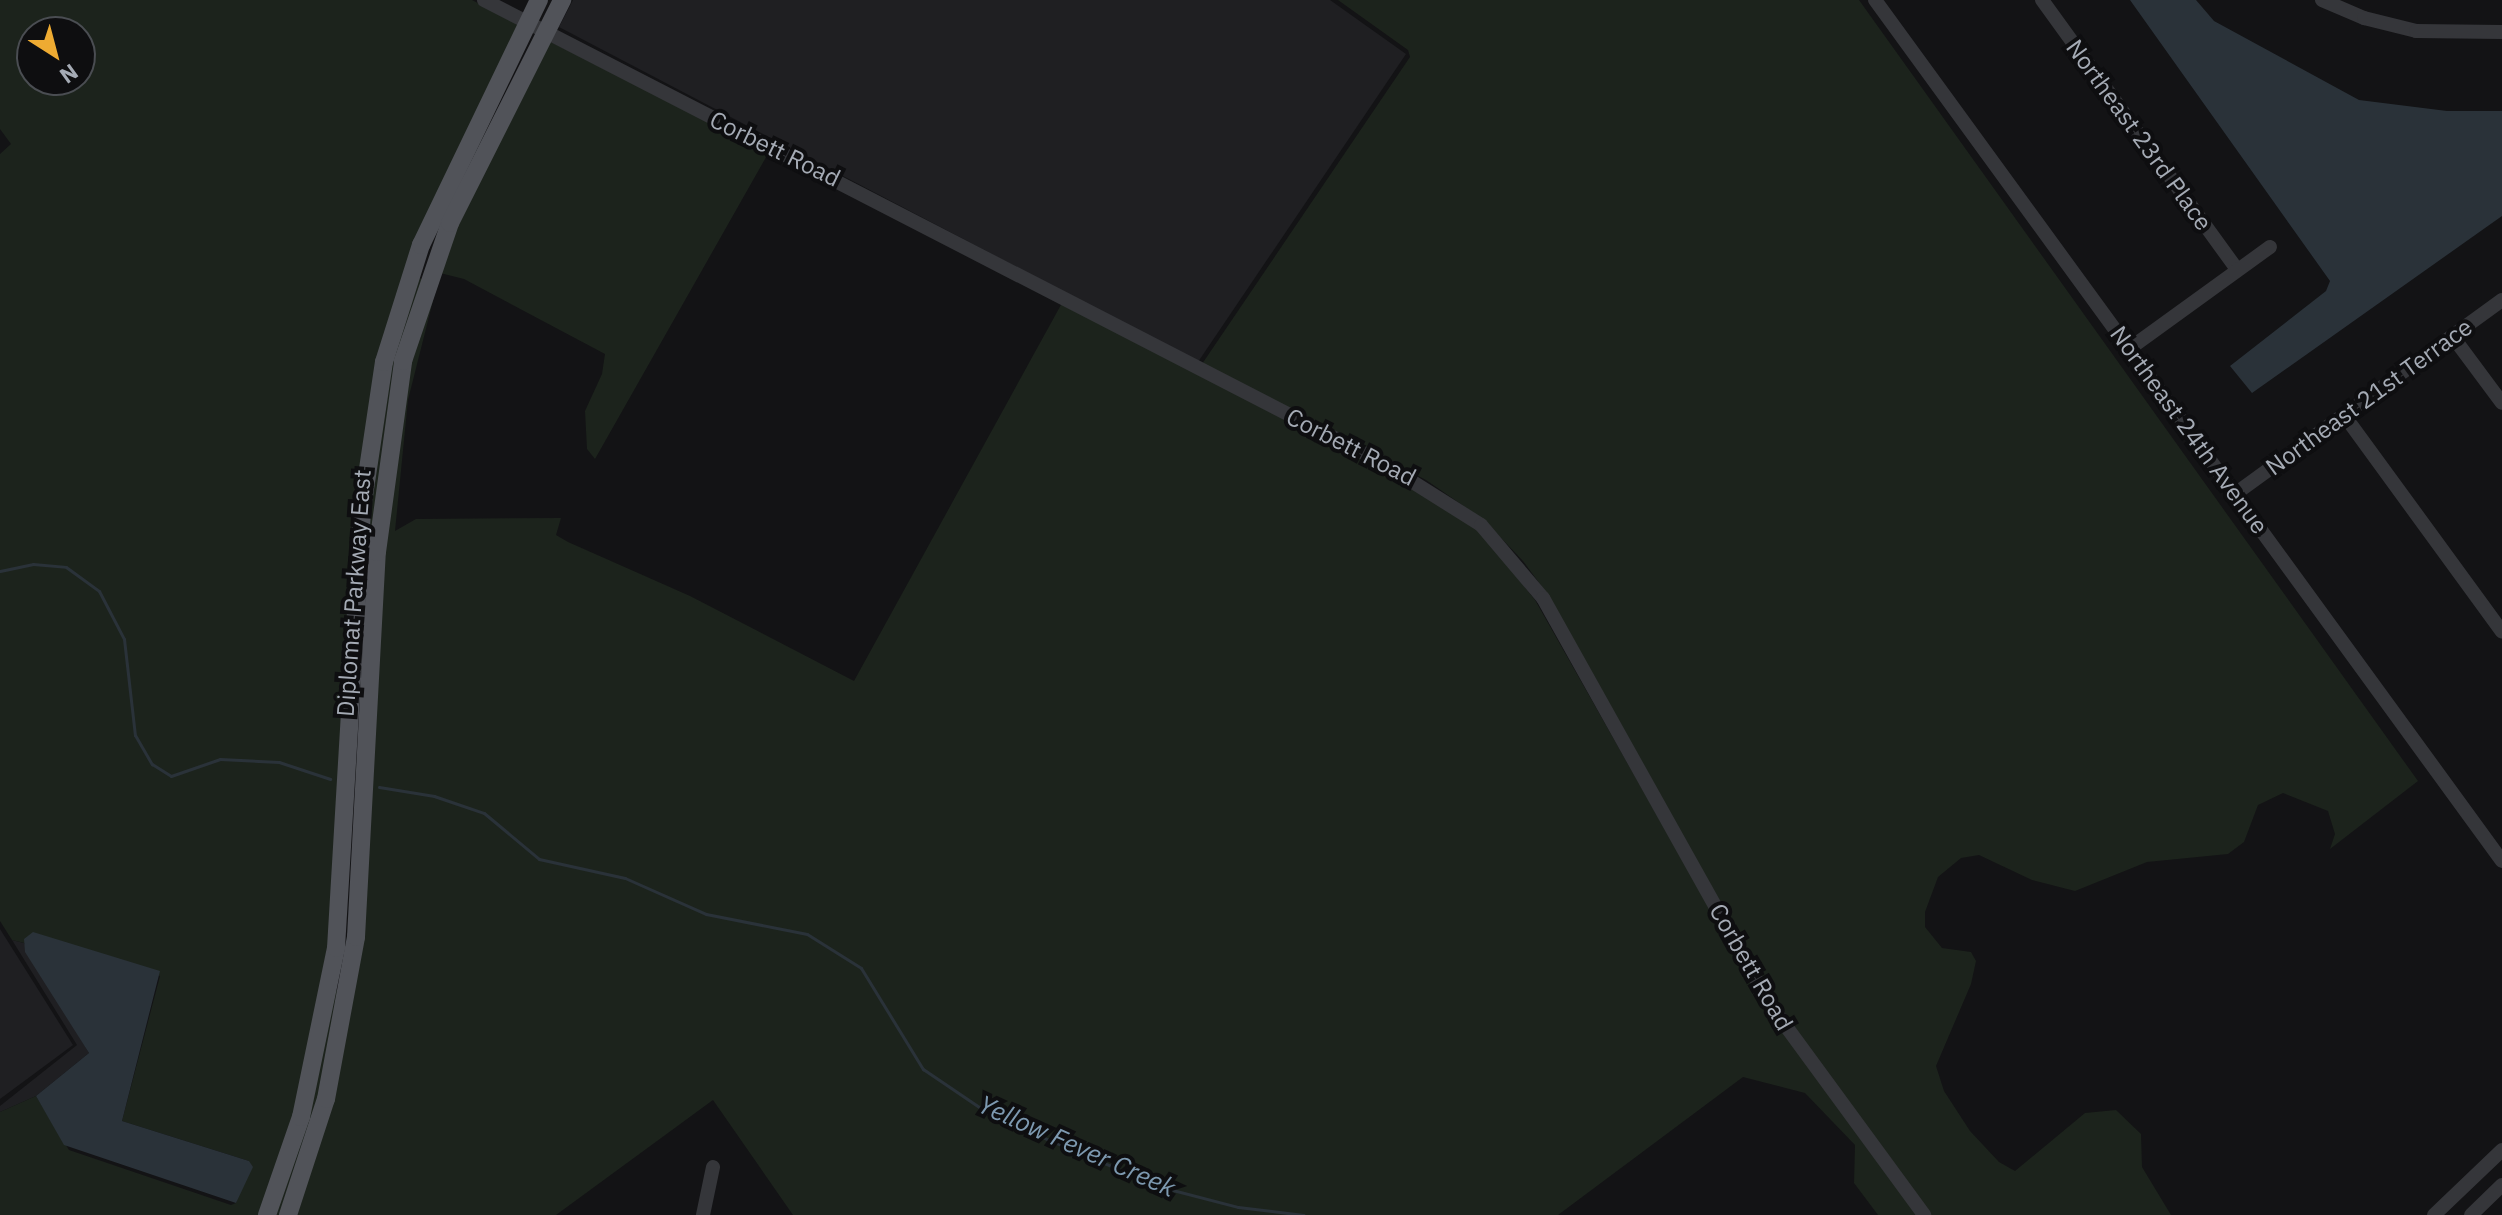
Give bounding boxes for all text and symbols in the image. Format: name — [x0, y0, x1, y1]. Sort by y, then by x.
north arrow — [16, 16, 96, 96]
street label: Northeast 23rd Place — [2060, 34, 2218, 236]
text: N — [54, 58, 84, 91]
street label: Corbett Road — [705, 105, 845, 193]
street label: Northeast 21st Terrace — [2260, 312, 2478, 482]
street label: Northeast 24th Avenue — [2104, 321, 2274, 539]
street label: Corbett Road — [1281, 402, 1421, 492]
street label: Diplomat Parkway East — [331, 468, 377, 718]
street label: Corbett Road — [1703, 898, 1799, 1036]
water label: Yellow Fever Creek — [974, 1089, 1180, 1203]

